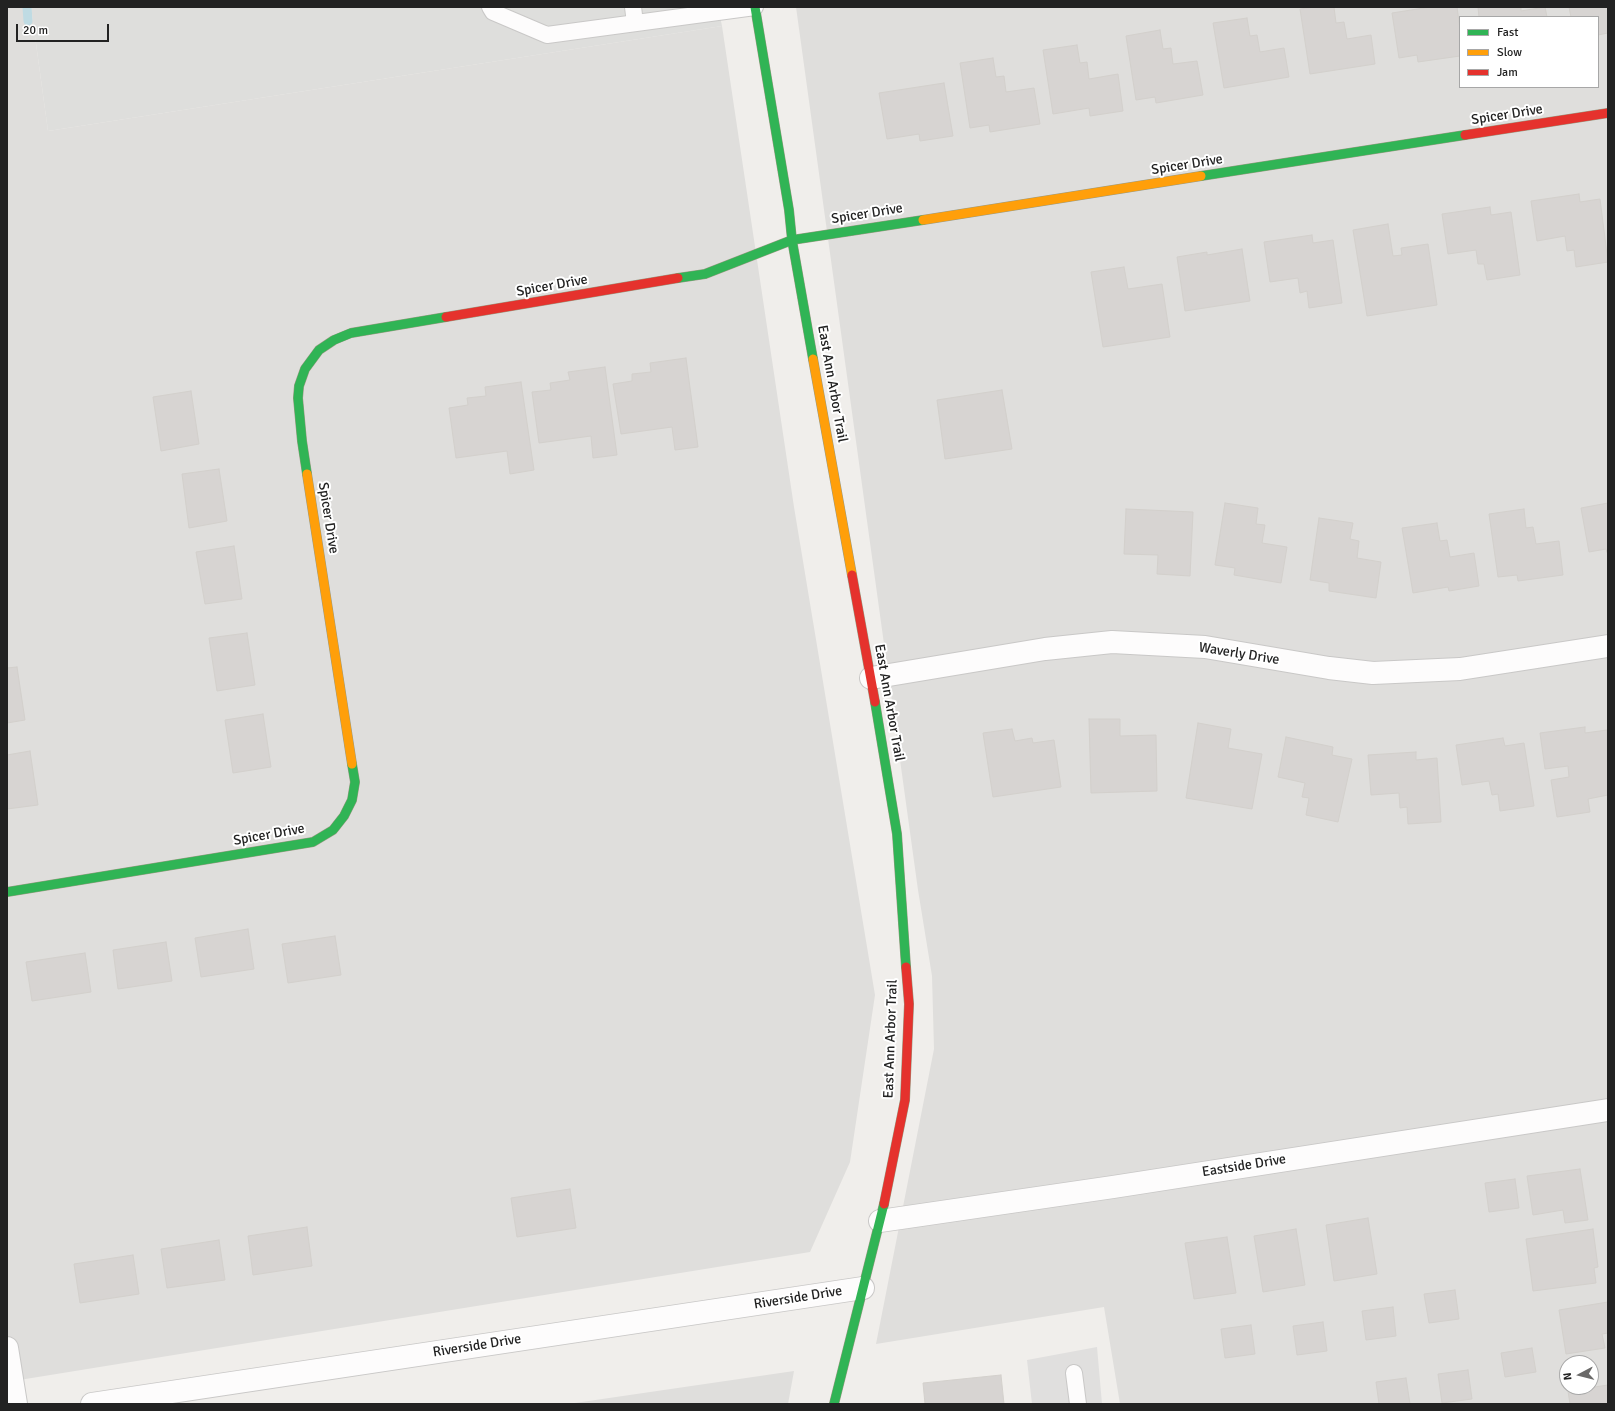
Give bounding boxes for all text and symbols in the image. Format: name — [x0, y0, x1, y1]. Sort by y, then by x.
scale bar — [18, 16, 111, 42]
legend — [1459, 16, 1599, 88]
text: 20 m — [23, 23, 48, 38]
text: Fast — [1497, 25, 1518, 40]
text: Slow — [1497, 45, 1522, 60]
text: Jam — [1497, 65, 1518, 80]
street label: Spicer Drive — [1470, 101, 1544, 129]
street label: Spicer Drive — [1150, 151, 1224, 179]
street label: Spicer Drive — [830, 200, 904, 228]
street label: Spicer Drive — [515, 271, 589, 301]
street label: East Ann Arbor Trail — [813, 324, 851, 444]
street label: Spicer Drive — [314, 481, 342, 555]
street label: Waverly Drive — [1197, 639, 1281, 669]
street label: East Ann Arbor Trail — [870, 643, 908, 763]
street label: Spicer Drive — [232, 820, 306, 850]
street label: East Ann Arbor Trail — [881, 979, 901, 1099]
street label: Eastside Drive — [1201, 1151, 1287, 1181]
street label: Riverside Drive — [753, 1283, 843, 1313]
street label: Riverside Drive — [432, 1331, 522, 1361]
north arrow — [1559, 1355, 1599, 1395]
text: N — [1561, 1372, 1575, 1381]

